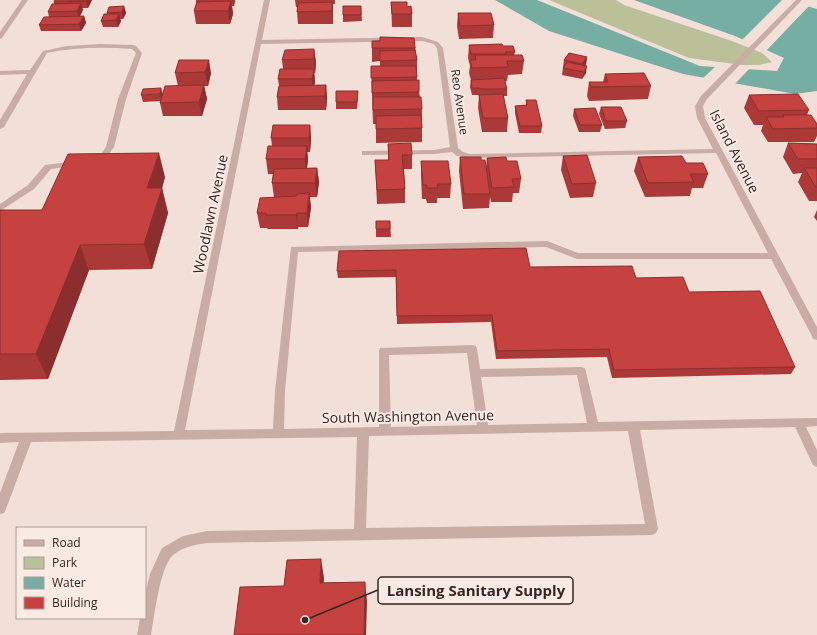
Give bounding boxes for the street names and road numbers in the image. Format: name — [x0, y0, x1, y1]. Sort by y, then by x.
street label: Reo Avenue — [447, 68, 473, 136]
street label: Island Avenue — [706, 106, 764, 196]
street label: Woodlawn Avenue — [188, 152, 232, 275]
street label: South Washington Avenue — [322, 405, 494, 427]

